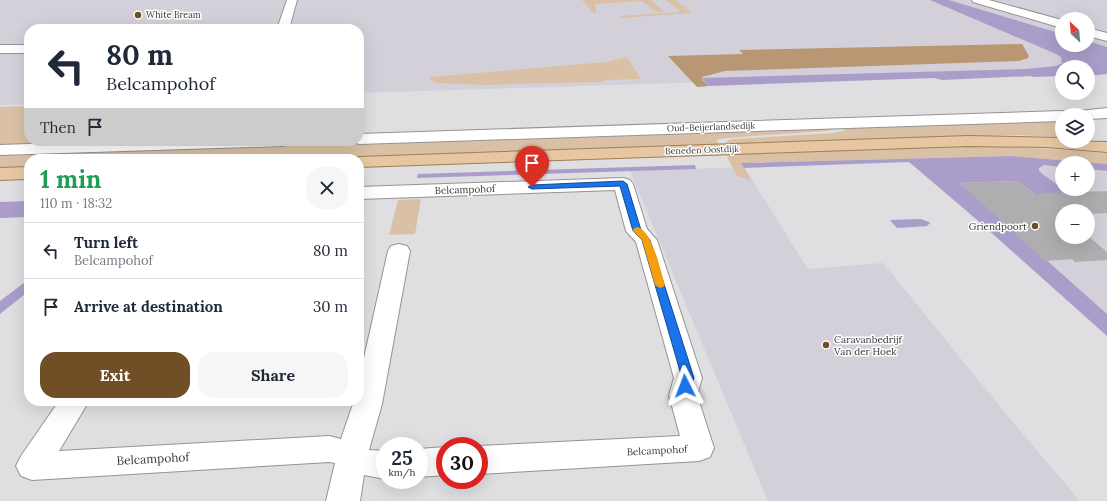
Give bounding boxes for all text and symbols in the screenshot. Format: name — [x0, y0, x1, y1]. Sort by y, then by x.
place label: White Bream — [146, 9, 201, 20]
marker: White Bream — [133, 10, 143, 20]
north arrow — [1055, 12, 1095, 52]
map controls — [1055, 12, 1095, 244]
text: 80 m — [106, 37, 173, 73]
icon: left — [40, 40, 92, 92]
button: search — [1055, 60, 1095, 100]
text: Belcampohof — [106, 72, 215, 95]
button: layers — [1055, 108, 1095, 148]
icon: arrive — [84, 116, 106, 138]
text: Then — [40, 118, 76, 137]
street label: Oud-Beijerlandsedijk — [667, 119, 755, 134]
street label: Beneden Oostdijk — [665, 143, 739, 156]
pin — [515, 146, 549, 187]
icon: arrive — [521, 152, 543, 174]
button: + — [1055, 156, 1095, 196]
text: 1 min — [40, 164, 101, 195]
button: close — [306, 167, 348, 209]
street label: Belcampohof — [434, 182, 496, 197]
text: 110 m · 18:32 — [40, 195, 112, 212]
button: − — [1055, 204, 1095, 244]
place label: Griendpoort — [969, 220, 1027, 233]
marker: Griendpoort — [1030, 221, 1040, 231]
text: Turn left — [74, 233, 138, 252]
icon: left — [40, 240, 62, 262]
text: 80 m — [313, 241, 348, 260]
text: Belcampohof — [74, 252, 153, 269]
icon: arrive — [40, 296, 62, 318]
text: Arrive at destination — [74, 297, 223, 316]
text: 30 m — [313, 297, 348, 316]
place label: Caravanbedrijf Van der Hoek — [833, 333, 903, 358]
marker: Caravanbedrijf Van der Hoek — [821, 340, 831, 350]
button: Exit — [40, 352, 190, 398]
button: Share — [198, 352, 348, 398]
position arrow — [664, 365, 706, 407]
speed limit sign: 30 — [436, 437, 488, 489]
street label: Belcampohof — [626, 442, 688, 459]
text: 25 — [391, 445, 413, 470]
street label: Belcampohof — [116, 449, 191, 468]
text: km/h — [388, 466, 416, 479]

